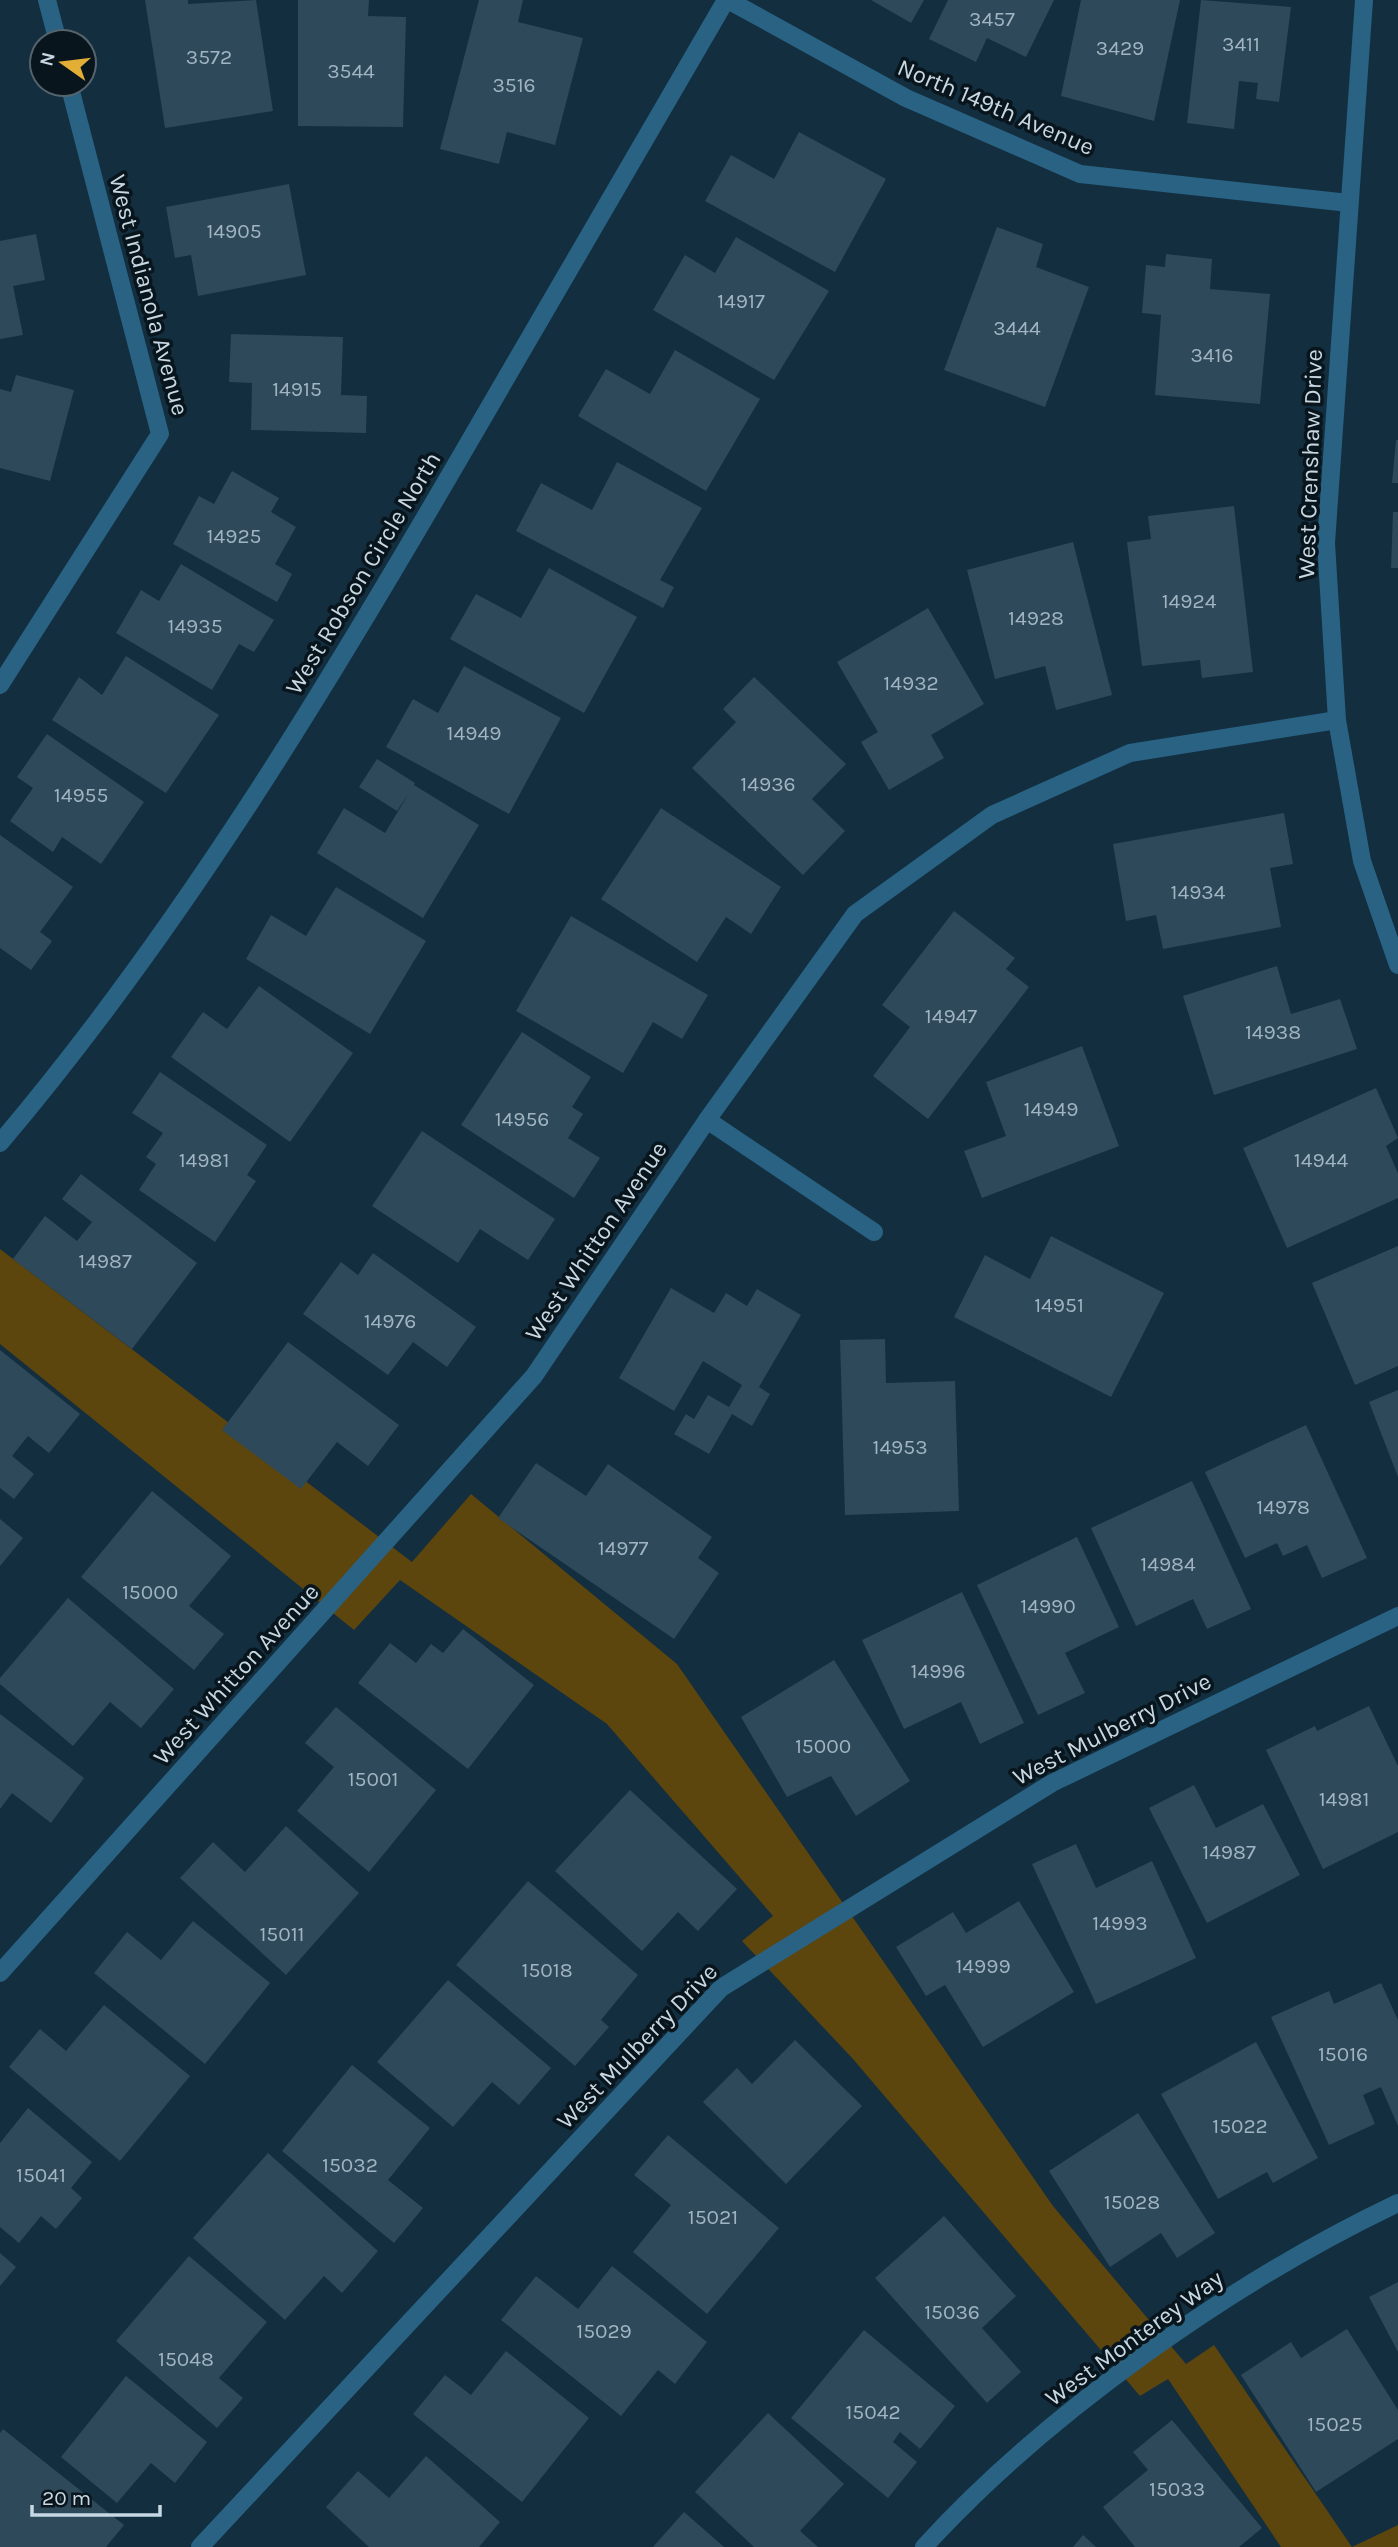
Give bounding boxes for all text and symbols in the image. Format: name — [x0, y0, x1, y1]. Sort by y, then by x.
house number: 3457 — [969, 7, 1015, 31]
north arrow — [28, 28, 98, 98]
house number: 3411 — [1222, 32, 1260, 56]
house number: 3429 — [1096, 36, 1144, 60]
house number: 3572 — [186, 45, 232, 69]
text: N — [35, 50, 60, 68]
street label: North 149th Avenue — [893, 53, 1099, 161]
house number: 3544 — [327, 59, 375, 83]
house number: 3516 — [492, 73, 536, 97]
street label: West Indianola Avenue — [103, 171, 195, 419]
house number: 14905 — [206, 219, 262, 243]
house number: 14917 — [717, 289, 765, 313]
house number: 3444 — [993, 316, 1041, 340]
house number: 3416 — [1190, 343, 1234, 367]
street label: West Crenshaw Drive — [1292, 349, 1328, 579]
house number: 14915 — [272, 377, 322, 401]
street label: West Robson Circle North — [279, 447, 447, 699]
house number: 14925 — [207, 524, 261, 548]
house number: 14924 — [1162, 589, 1217, 613]
house number: 14928 — [1008, 606, 1064, 630]
house number: 14935 — [167, 614, 223, 638]
house number: 14932 — [883, 671, 939, 695]
house number: 14949 — [447, 721, 501, 745]
house number: 14936 — [740, 772, 796, 796]
house number: 14955 — [54, 783, 108, 807]
house number: 14934 — [1171, 880, 1226, 904]
house number: 14947 — [925, 1004, 977, 1028]
house number: 14938 — [1245, 1020, 1301, 1044]
house number: 14949 — [1024, 1097, 1078, 1121]
house number: 14956 — [495, 1107, 549, 1131]
street label: West Whitton Avenue — [519, 1136, 673, 1346]
house number: 14981 — [179, 1148, 229, 1172]
house number: 14944 — [1294, 1148, 1348, 1172]
house number: 14987 — [78, 1249, 132, 1273]
house number: 14951 — [1034, 1293, 1084, 1317]
house number: 14976 — [364, 1309, 416, 1333]
house number: 14953 — [872, 1435, 928, 1459]
house number: 14978 — [1256, 1495, 1310, 1519]
house number: 14977 — [598, 1536, 648, 1560]
house number: 14984 — [1140, 1552, 1196, 1576]
street label: West Whitton Avenue — [147, 1578, 325, 1770]
house number: 15000 — [122, 1580, 178, 1604]
house number: 14990 — [1020, 1594, 1076, 1618]
house number: 14996 — [910, 1659, 966, 1683]
street label: West Mulberry Drive — [1008, 1667, 1216, 1791]
house number: 15000 — [795, 1734, 851, 1758]
house number: 15001 — [348, 1767, 398, 1791]
house number: 14981 — [1319, 1787, 1369, 1811]
house number: 14987 — [1202, 1840, 1256, 1864]
house number: 14993 — [1092, 1911, 1148, 1935]
house number: 15011 — [259, 1922, 305, 1946]
house number: 14999 — [955, 1954, 1011, 1978]
house number: 15018 — [521, 1958, 573, 1982]
street label: West Mulberry Drive — [551, 1958, 723, 2134]
house number: 15016 — [1318, 2042, 1368, 2066]
house number: 15022 — [1212, 2114, 1268, 2138]
house number: 15032 — [322, 2153, 378, 2177]
house number: 15041 — [16, 2163, 66, 2187]
house number: 15028 — [1104, 2190, 1160, 2214]
house number: 15021 — [688, 2205, 738, 2229]
street label: West Monterey Way — [1040, 2264, 1228, 2412]
house number: 15036 — [924, 2300, 980, 2324]
house number: 15029 — [576, 2319, 632, 2343]
house number: 15048 — [158, 2347, 214, 2371]
house number: 15042 — [845, 2400, 901, 2424]
house number: 15025 — [1307, 2412, 1363, 2436]
scale bar — [32, 2474, 159, 2518]
house number: 15033 — [1149, 2477, 1205, 2501]
text: 20 m — [42, 2486, 91, 2510]

